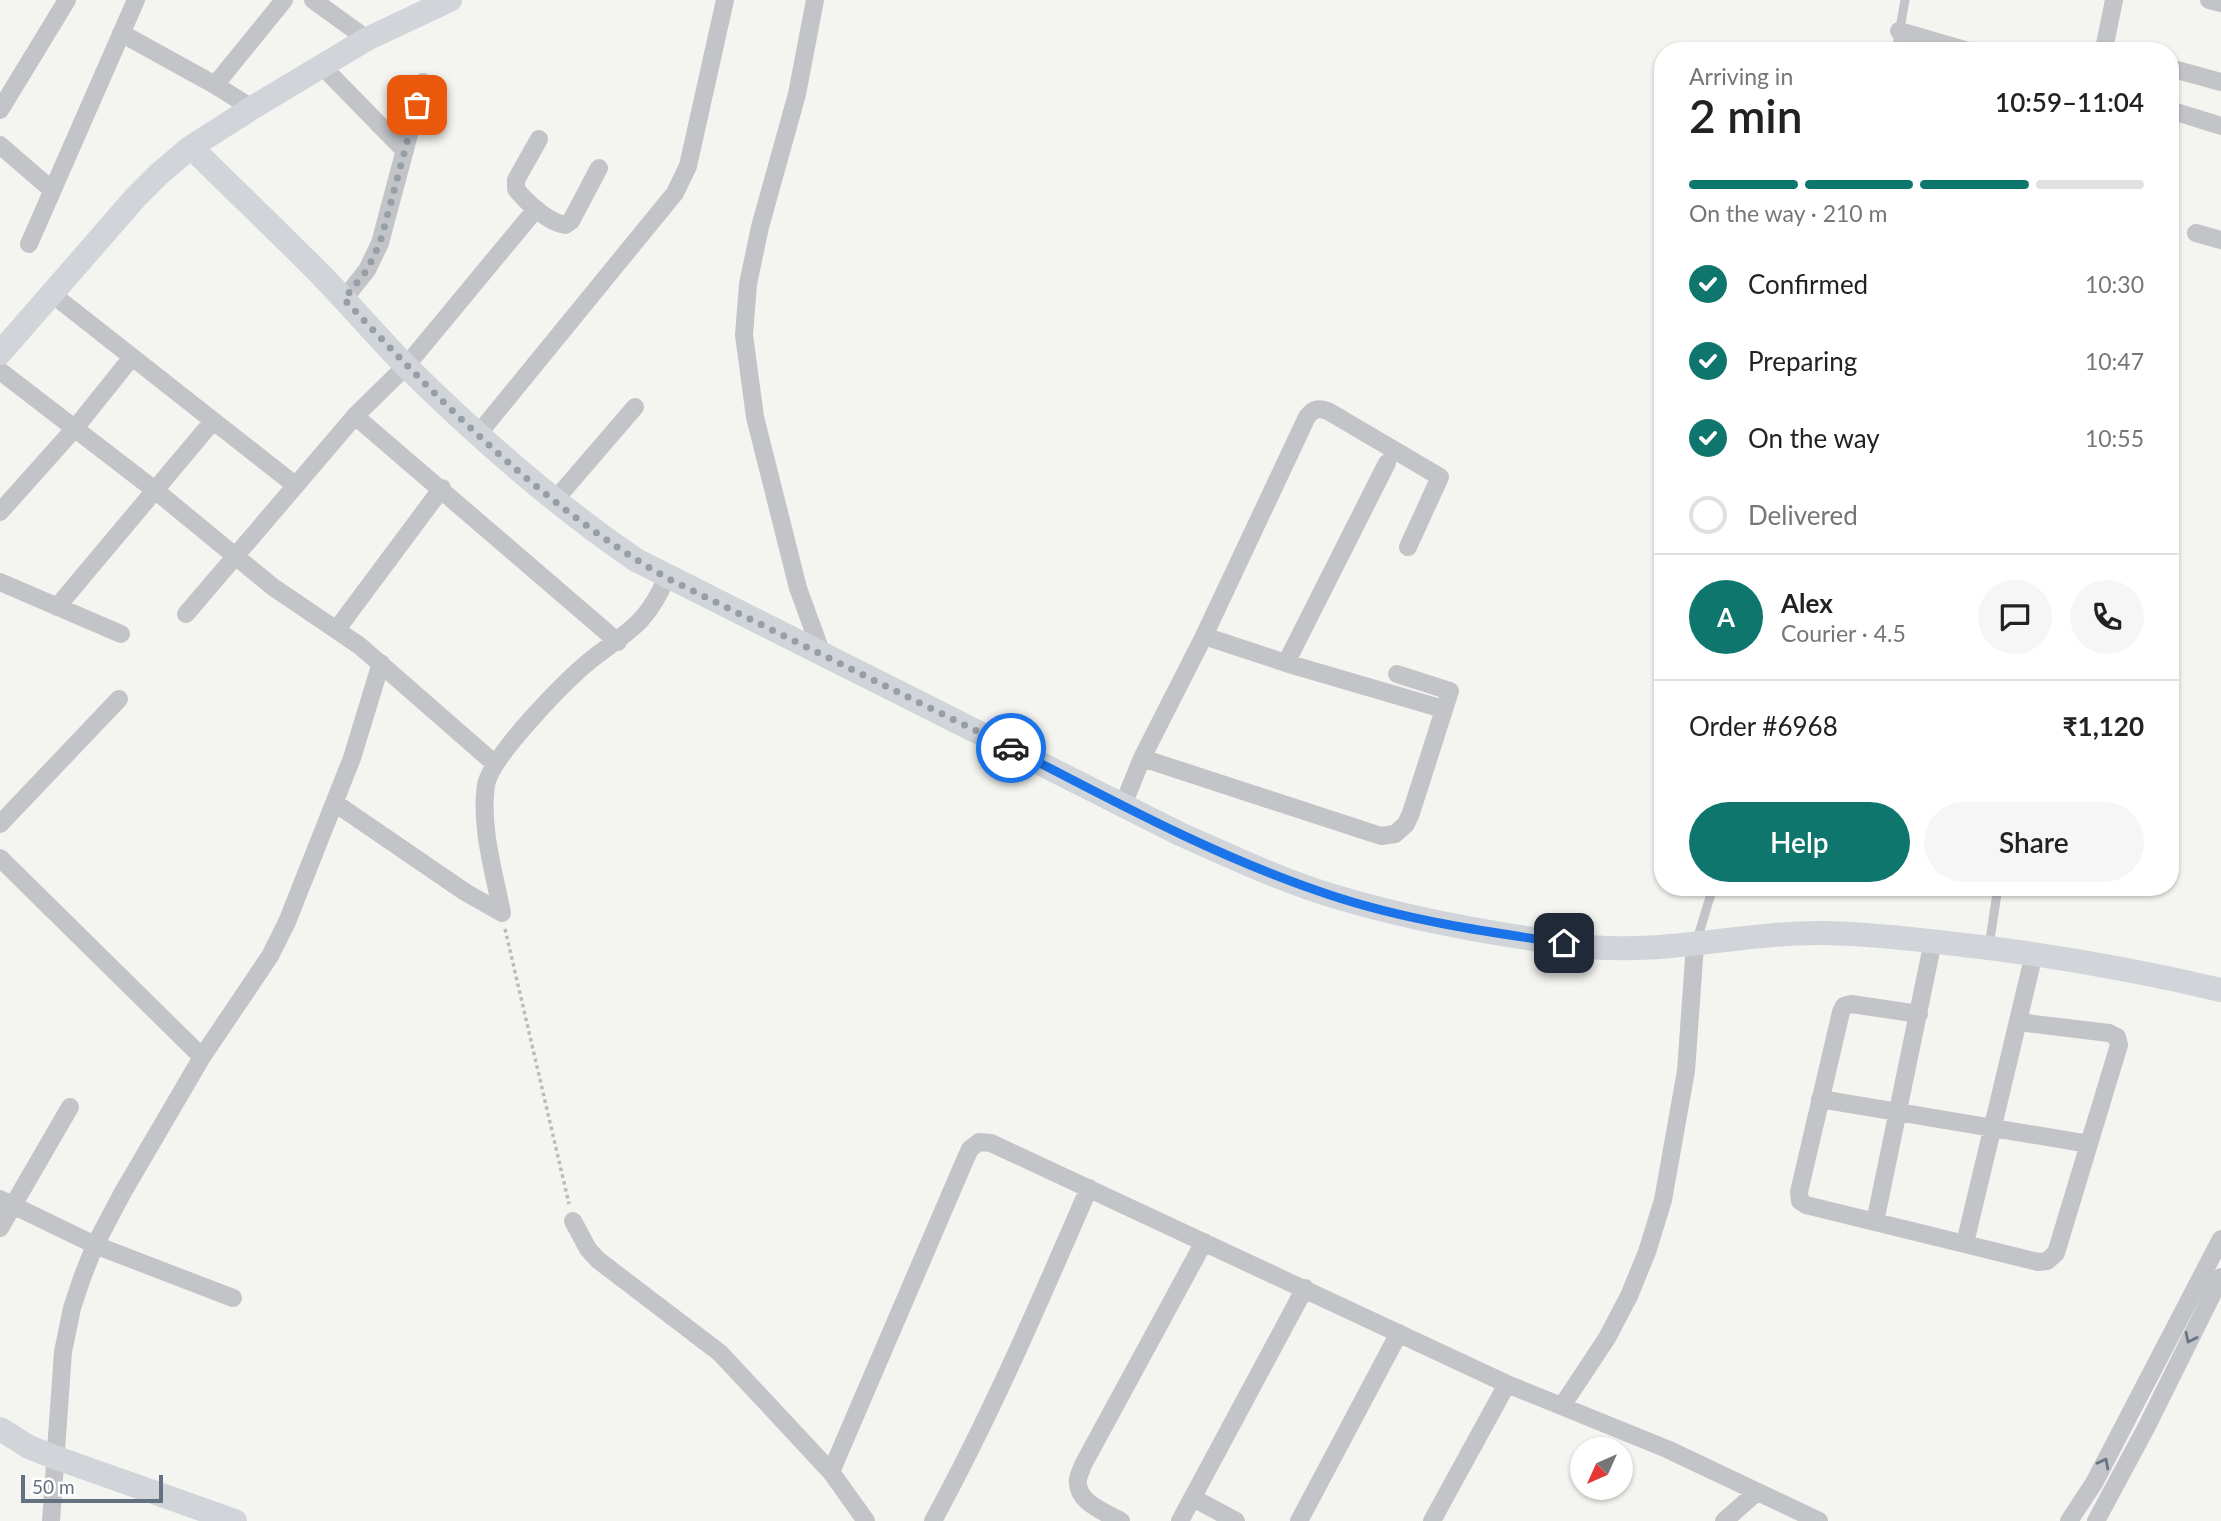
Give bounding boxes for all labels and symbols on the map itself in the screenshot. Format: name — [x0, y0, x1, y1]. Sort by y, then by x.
pin — [387, 75, 447, 135]
courier — [976, 713, 1046, 783]
pin — [1534, 913, 1594, 973]
one-way arrow — [2185, 1331, 2199, 1343]
north arrow — [1570, 1437, 1633, 1500]
one-way arrow — [2096, 1458, 2110, 1470]
scale bar — [21, 1472, 163, 1504]

